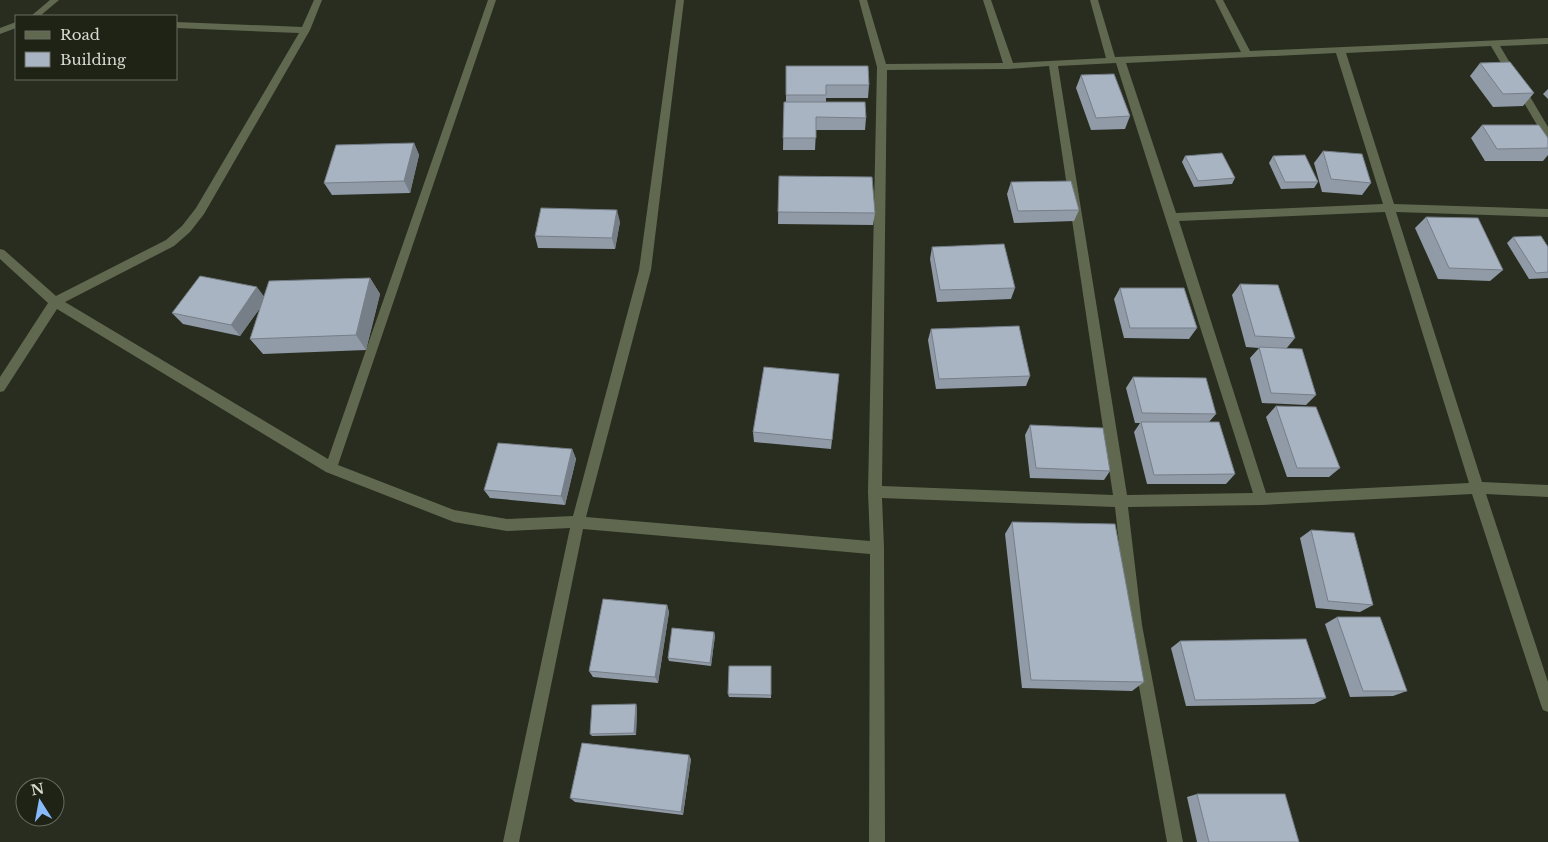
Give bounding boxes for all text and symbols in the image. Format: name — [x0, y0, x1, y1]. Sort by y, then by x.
legend — [15, 15, 178, 80]
text: Road — [60, 25, 100, 44]
text: Building — [60, 50, 127, 69]
north arrow — [15, 777, 65, 827]
text: N — [29, 779, 46, 799]

